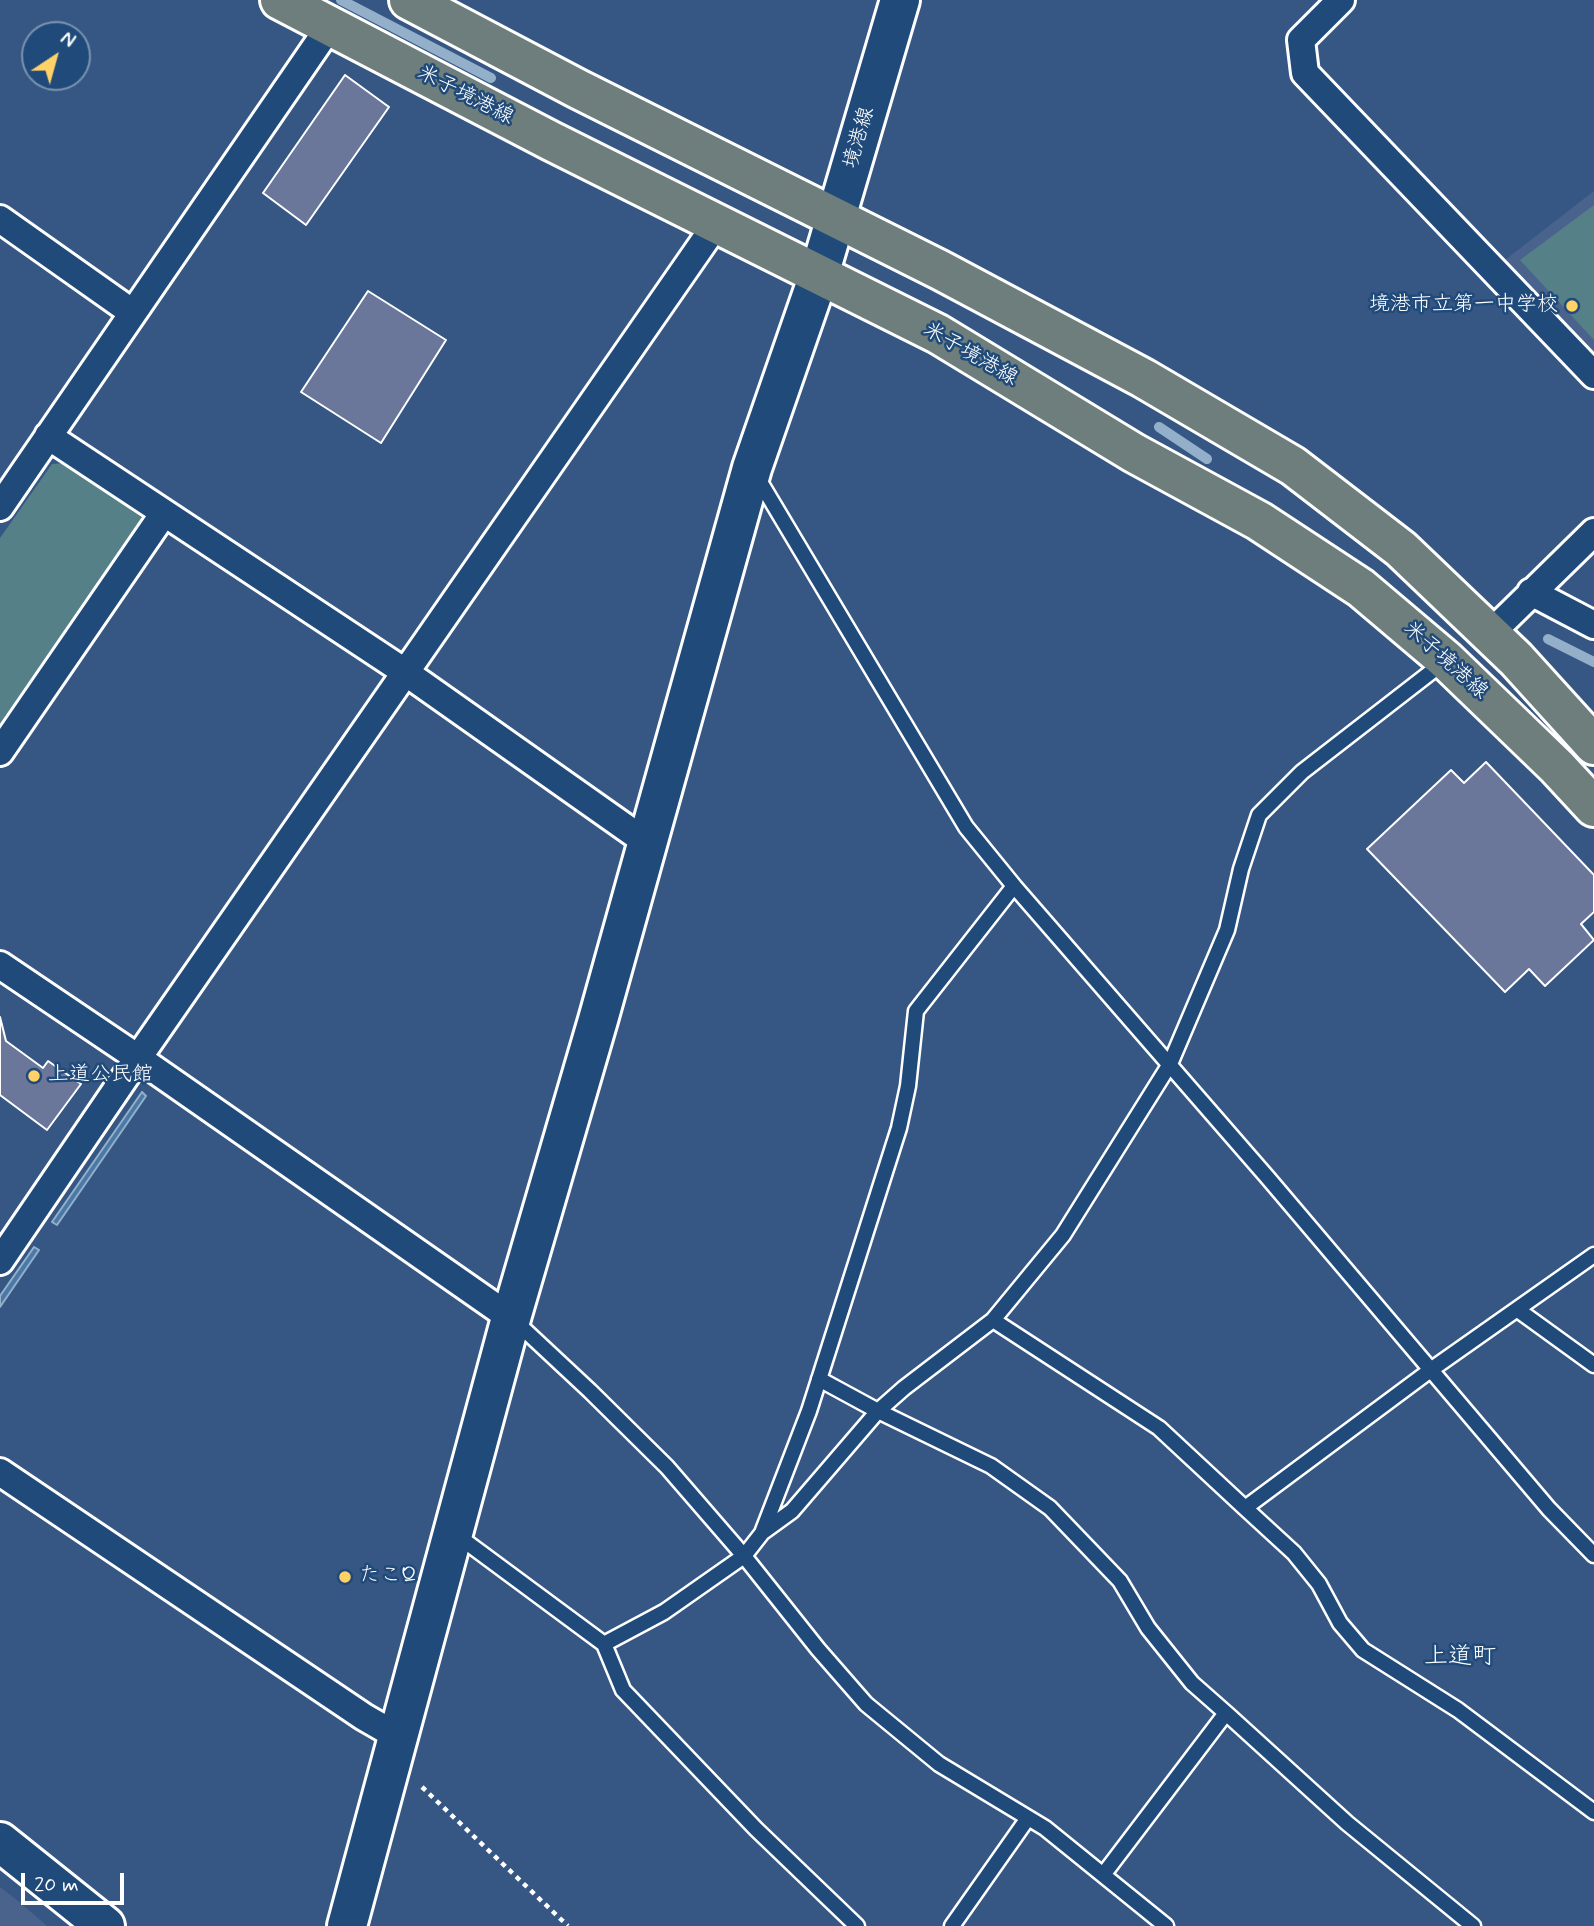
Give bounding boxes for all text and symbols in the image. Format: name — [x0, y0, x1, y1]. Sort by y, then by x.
north arrow — [21, 21, 91, 91]
text: N — [55, 26, 80, 54]
street label: 米子境港線 — [413, 61, 517, 131]
street label: 境港線 — [839, 104, 881, 172]
place label: 境港市立第一中学校 — [1369, 293, 1558, 319]
marker: 境港市立第一中学校 — [1564, 298, 1580, 314]
street label: 米子境港線 — [918, 318, 1022, 392]
street label: 米子境港線 — [1398, 617, 1492, 705]
place label: 上道公民館 — [48, 1063, 153, 1089]
marker: 上道公民館 — [26, 1068, 42, 1084]
place label: たこQ — [359, 1564, 417, 1590]
marker: たこQ — [337, 1569, 353, 1585]
district label: 上道町 — [1424, 1644, 1496, 1672]
scale bar — [24, 1860, 128, 1904]
text: 20 m — [34, 1871, 79, 1899]

